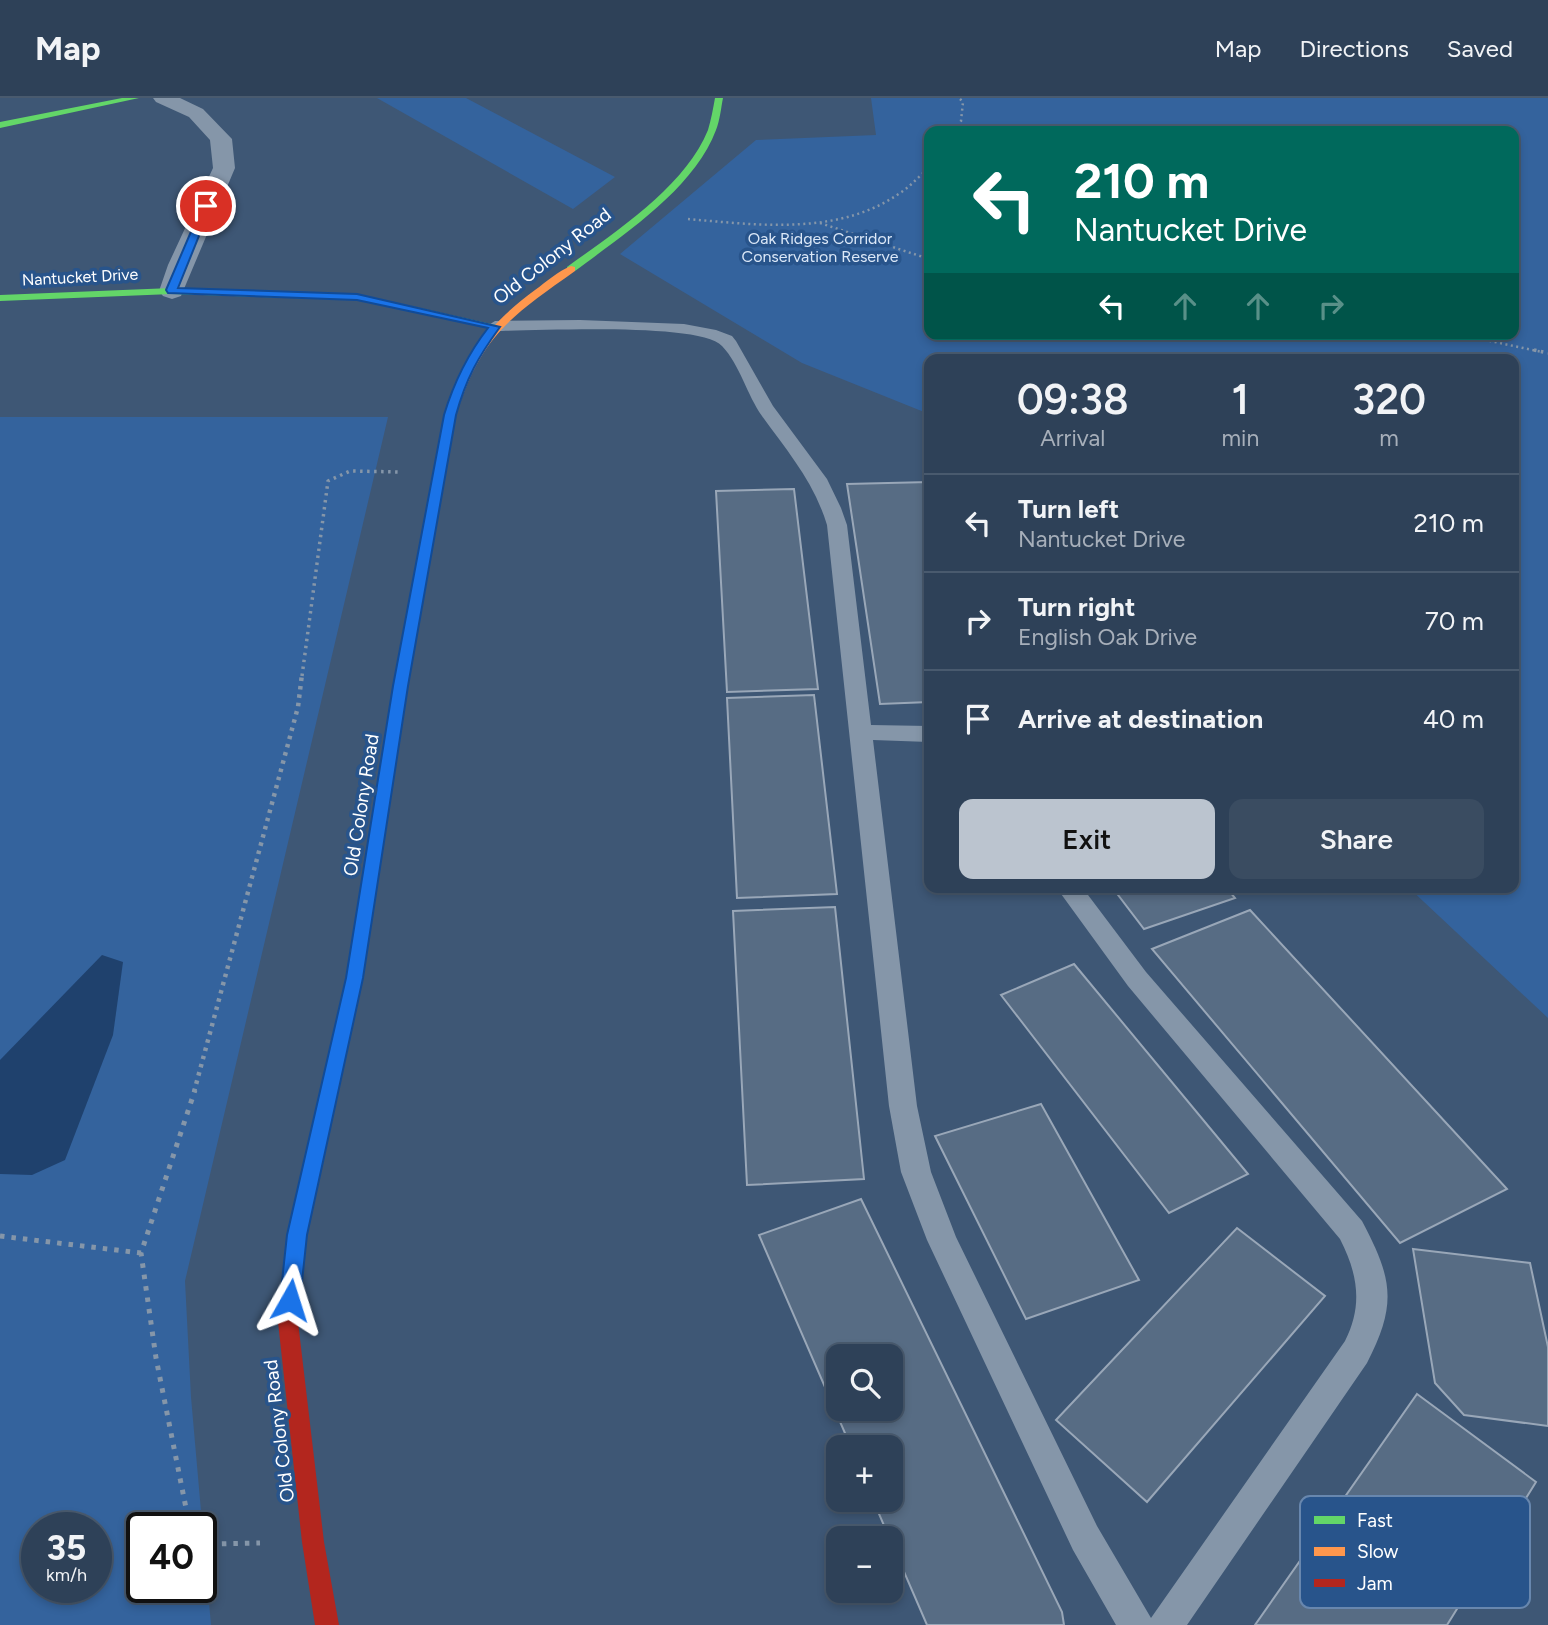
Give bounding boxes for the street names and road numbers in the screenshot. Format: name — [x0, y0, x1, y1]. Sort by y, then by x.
street label: Old Colony Road — [488, 203, 616, 309]
street label: Nantucket Drive — [21, 264, 139, 290]
street label: Old Colony Road — [338, 732, 384, 878]
street label: Old Colony Road — [259, 1358, 299, 1504]

